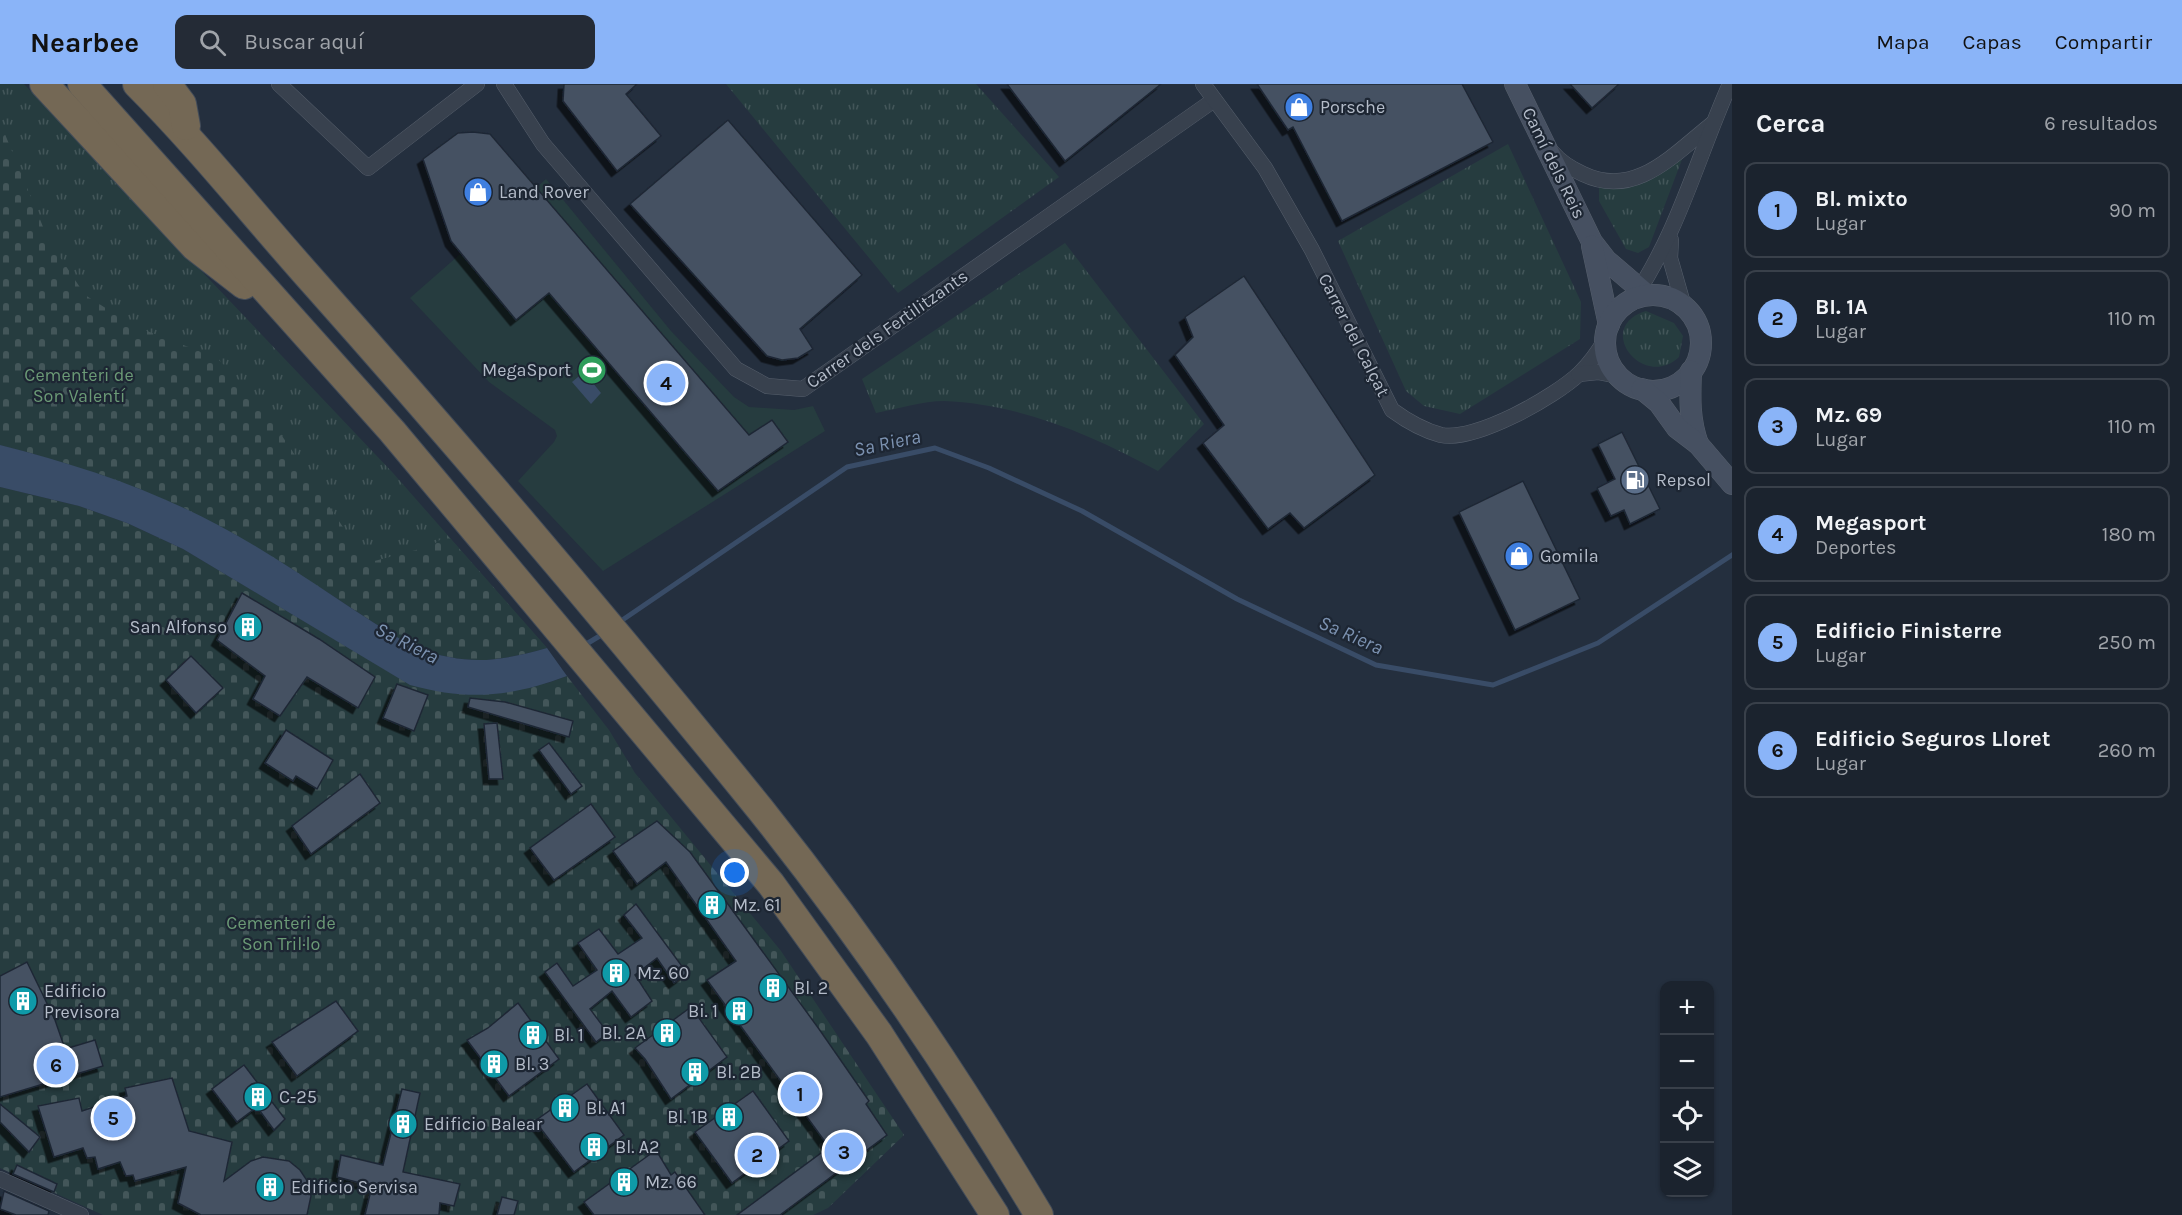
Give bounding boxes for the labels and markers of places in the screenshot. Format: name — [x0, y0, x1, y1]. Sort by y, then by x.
shop icon: Porsche — [1283, 91, 1315, 123]
place label: Porsche — [1320, 96, 1385, 118]
shop icon: Land Rover — [462, 176, 494, 208]
place label: Land Rover — [499, 181, 589, 203]
sports icon: MegaSport — [576, 354, 608, 386]
place label: MegaSport — [482, 359, 571, 381]
pin: 4 — [646, 360, 686, 406]
fuel station icon: Repsol — [1619, 464, 1651, 496]
place label: Repsol — [1656, 469, 1711, 491]
shop icon: Gomila — [1503, 540, 1535, 572]
place label: Gomila — [1540, 545, 1599, 567]
building icon: San Alfonso — [232, 611, 264, 643]
place label: San Alfonso — [130, 616, 227, 638]
building icon: Mz. 61 — [696, 889, 728, 921]
place label: Mz. 61 — [733, 894, 781, 916]
building icon: Mz. 60 — [600, 957, 632, 989]
place label: Mz. 60 — [637, 962, 689, 984]
building icon: Bl. 2 — [757, 972, 789, 1004]
place label: Bl. 2 — [794, 977, 828, 999]
place label: Edificio Previsora — [44, 980, 120, 1023]
building icon: Edificio Previsora — [7, 985, 39, 1017]
building icon: Bi. 1 — [723, 995, 755, 1027]
place label: Bi. 1 — [688, 1000, 718, 1022]
building icon: Bl. 2A — [651, 1017, 683, 1049]
building icon: Bl. 1 — [517, 1019, 549, 1051]
place label: Bl. 2A — [602, 1022, 646, 1044]
place label: Bl. 1 — [554, 1024, 584, 1046]
pin: 6 — [36, 1042, 76, 1088]
building icon: Bl. 3 — [478, 1048, 510, 1080]
place label: Bl. 3 — [515, 1053, 549, 1075]
building icon: Bl. 2B — [679, 1056, 711, 1088]
place label: Bl. 2B — [716, 1061, 761, 1083]
pin: 1 — [780, 1072, 820, 1116]
building icon: C-25 — [242, 1081, 274, 1113]
place label: C-25 — [279, 1086, 317, 1108]
building icon: Bl. A1 — [549, 1092, 581, 1124]
pin: 5 — [94, 1096, 132, 1140]
place label: Bl. A1 — [586, 1097, 626, 1119]
building icon: Bl. 1B — [713, 1101, 745, 1133]
place label: Bl. 1B — [667, 1106, 708, 1128]
building icon: Edificio Balear — [387, 1108, 419, 1140]
place label: Edificio Balear — [424, 1113, 543, 1135]
pin: 3 — [824, 1130, 864, 1174]
building icon: Bl. A2 — [578, 1131, 610, 1163]
pin: 2 — [738, 1132, 777, 1178]
place label: Bl. A2 — [615, 1136, 660, 1158]
building icon: Mz. 66 — [608, 1166, 640, 1198]
building icon: Edificio Servisa — [254, 1171, 286, 1203]
place label: Mz. 66 — [645, 1171, 697, 1193]
place label: Edificio Servisa — [291, 1176, 418, 1198]

